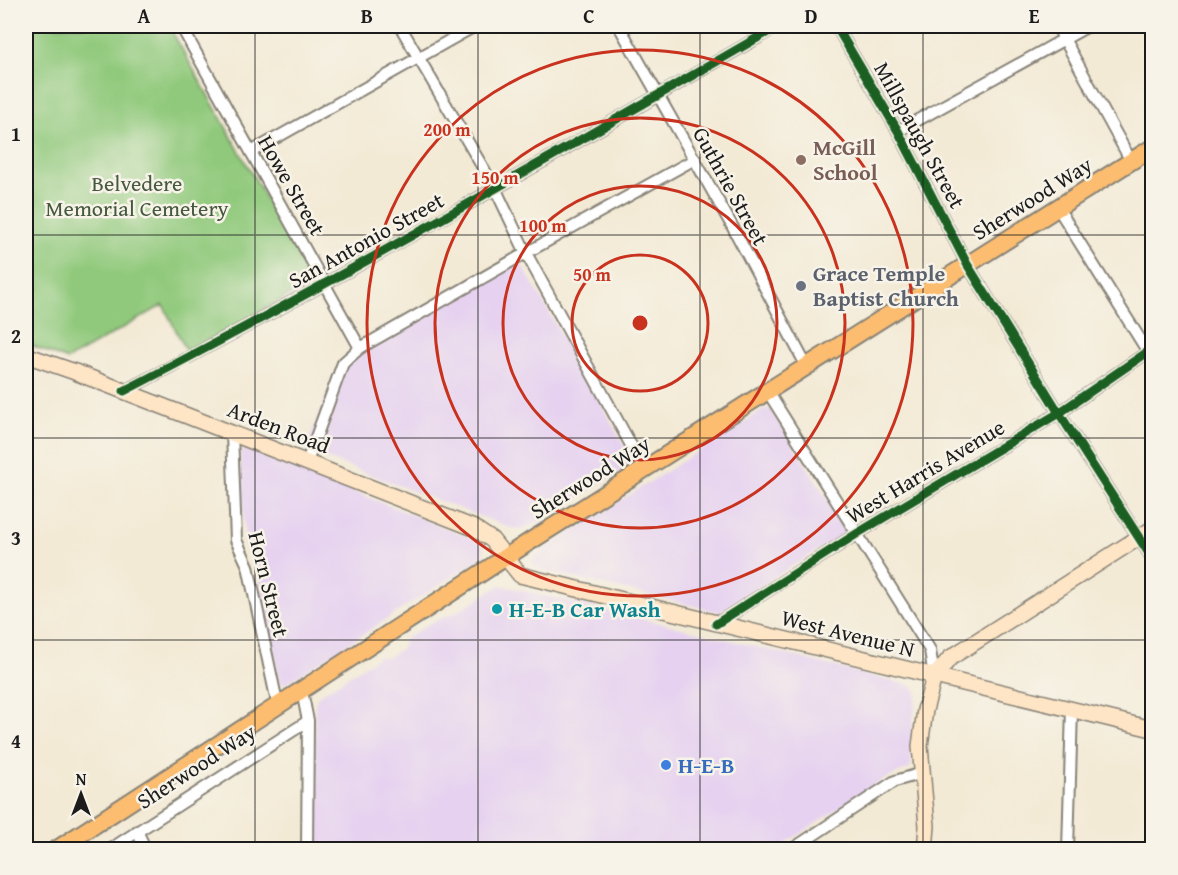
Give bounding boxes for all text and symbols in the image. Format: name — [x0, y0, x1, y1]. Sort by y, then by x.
text: A — [138, 1, 151, 30]
text: B — [361, 1, 373, 30]
text: C — [583, 1, 595, 30]
text: D — [804, 1, 818, 30]
text: E — [1029, 1, 1040, 30]
street label: Millspaugh Street — [866, 56, 974, 214]
text: 200 m — [423, 116, 471, 143]
text: 1 — [11, 119, 21, 148]
street label: Guthrie Street — [685, 121, 777, 251]
street label: Howe Street — [250, 129, 334, 241]
place label: McGill School — [813, 131, 878, 188]
street label: Sherwood Way — [966, 148, 1098, 248]
marker: McGill School — [794, 153, 808, 167]
text: 150 m — [471, 164, 519, 191]
park label: Belvedere Memorial Cemetery — [46, 167, 228, 224]
street label: San Antonio Street — [282, 184, 450, 296]
text: 100 m — [519, 212, 567, 239]
place label: Grace Temple Baptist Church — [813, 257, 959, 314]
text: 50 m — [573, 261, 612, 288]
marker: Grace Temple Baptist Church — [794, 279, 808, 293]
centre of rings — [630, 313, 650, 333]
text: 2 — [11, 321, 21, 350]
street label: Arden Road — [223, 393, 335, 461]
street label: West Harris Avenue — [840, 411, 1010, 531]
street label: Sherwood Way — [524, 427, 656, 527]
text: 3 — [11, 523, 21, 552]
street label: Horn Street — [240, 528, 298, 640]
place label: H-E-B Car Wash — [509, 593, 661, 625]
street label: West Avenue N — [778, 601, 918, 665]
marker: H-E-B Car Wash — [490, 602, 504, 616]
street label: Sherwood Way — [130, 716, 262, 816]
text: 4 — [11, 726, 21, 755]
place label: H-E-B — [678, 749, 735, 781]
marker: H-E-B — [659, 758, 673, 772]
north arrow — [51, 764, 111, 824]
text: N — [76, 767, 87, 791]

